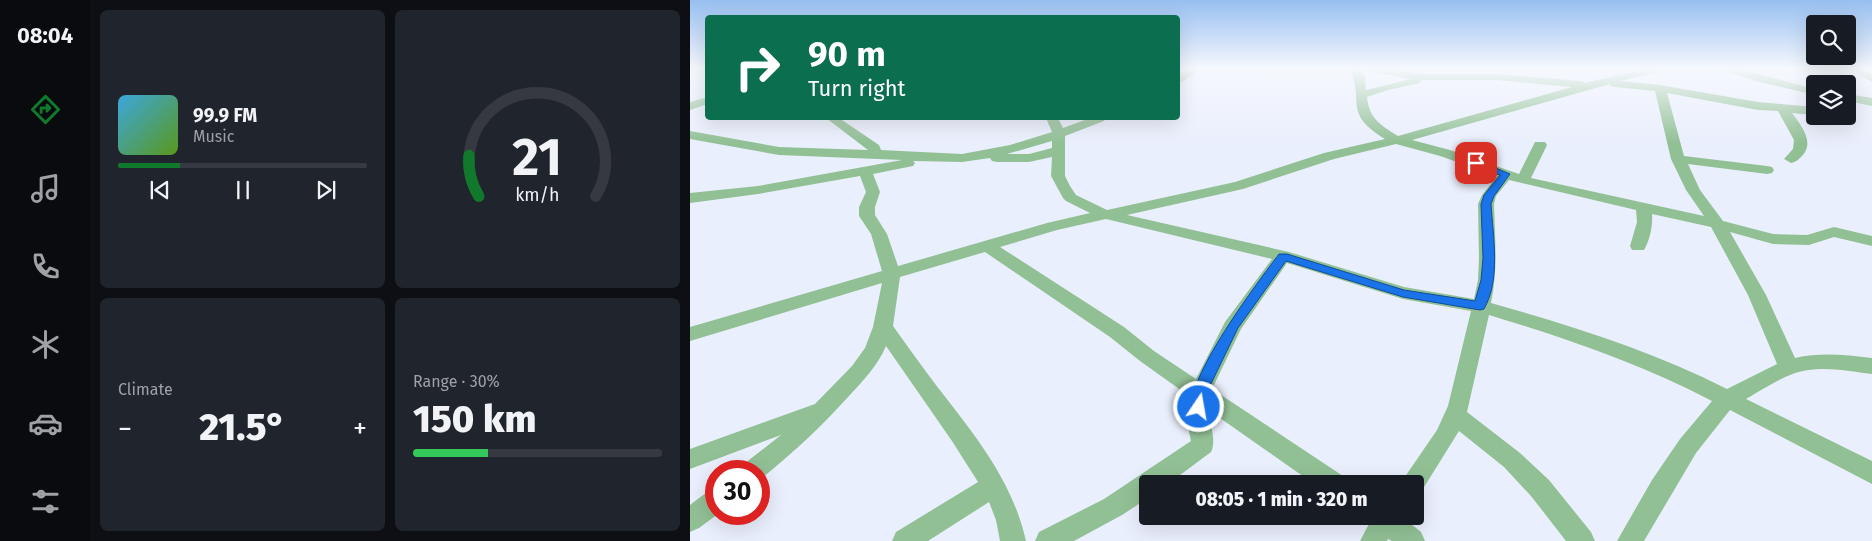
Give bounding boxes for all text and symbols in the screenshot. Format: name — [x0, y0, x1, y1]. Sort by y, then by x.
map controls — [1806, 15, 1856, 125]
button: search — [1806, 15, 1856, 65]
text: 08:04 — [17, 22, 73, 49]
text: 90 m — [808, 33, 886, 75]
icon: right — [725, 35, 790, 100]
text: Turn right — [808, 75, 905, 102]
button: layers — [1806, 75, 1856, 125]
icon: directions — [28, 92, 63, 127]
text: 99.9 FM — [193, 104, 257, 127]
text: 21 — [513, 126, 562, 189]
text: Music — [193, 127, 234, 146]
pin — [1455, 142, 1497, 184]
icon: arrive — [1462, 149, 1490, 177]
icon: music — [28, 171, 63, 206]
icon: previous — [146, 176, 174, 204]
icon: pause — [229, 176, 257, 204]
icon: next — [312, 176, 340, 204]
text: km/h — [515, 184, 560, 206]
icon: phone — [28, 249, 63, 284]
icon: climate — [28, 327, 63, 362]
text: Range · 30% — [413, 372, 500, 391]
text: Climate — [118, 380, 173, 399]
position arrow — [1172, 380, 1224, 432]
text: 150 km — [413, 396, 536, 442]
text: 21.5° — [199, 404, 286, 450]
icon: car — [28, 406, 63, 441]
text: − — [118, 412, 132, 445]
text: + — [353, 412, 367, 445]
speed limit sign: 30 — [705, 460, 770, 525]
icon: filters — [28, 484, 63, 519]
text: 08:05 · 1 min · 320 m — [1195, 488, 1368, 511]

